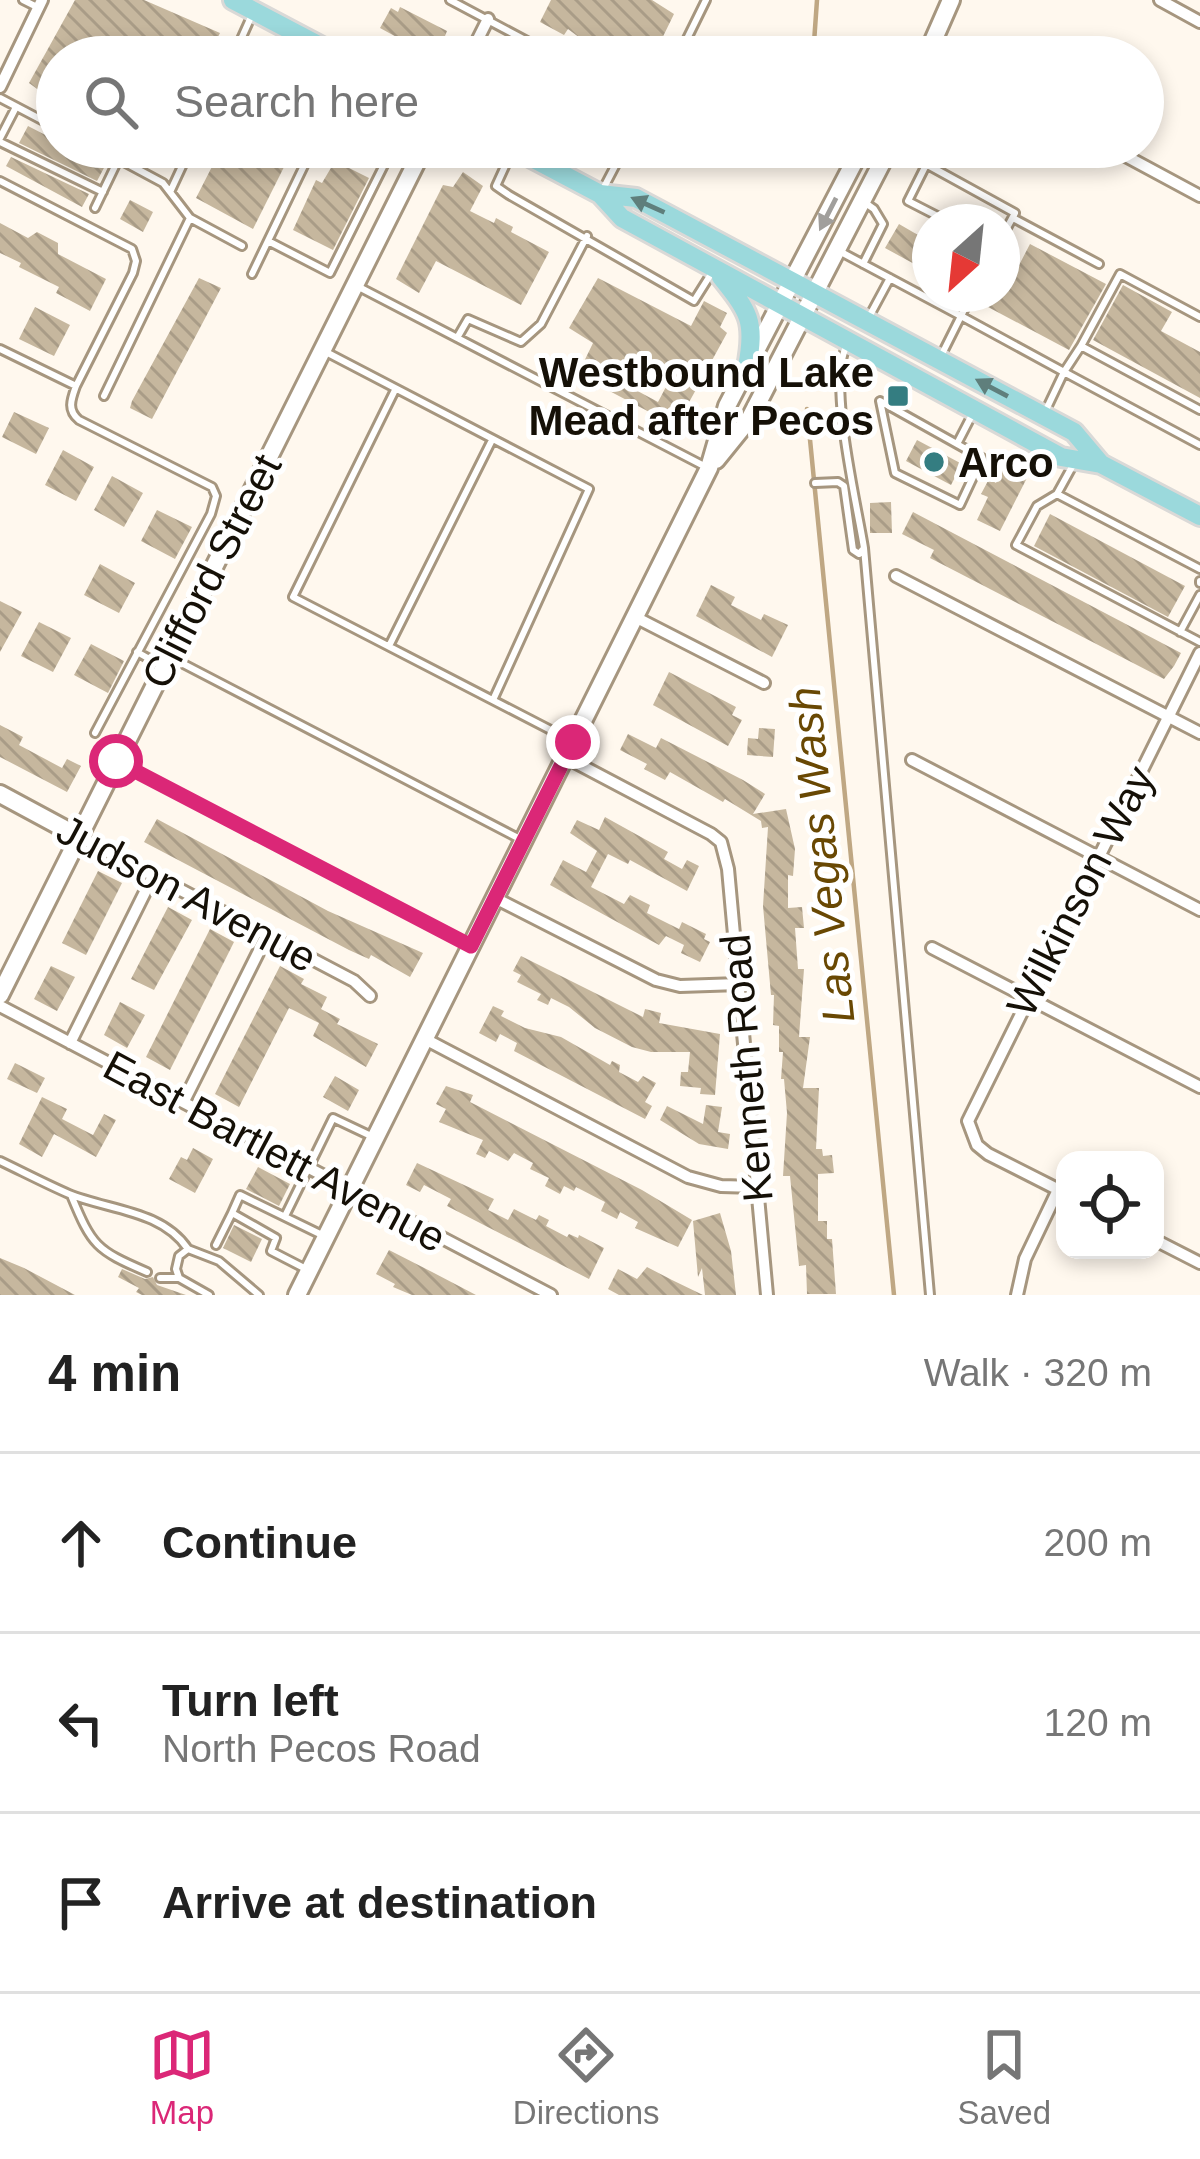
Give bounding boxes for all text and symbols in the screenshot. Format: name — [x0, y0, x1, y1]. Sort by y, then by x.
search box — [36, 36, 1164, 168]
icon: search — [78, 69, 144, 135]
text: Search here — [174, 76, 419, 127]
one-way arrow — [630, 195, 665, 215]
one-way arrow — [818, 197, 838, 231]
north arrow — [912, 204, 1020, 312]
place label: Westbound Lake Mead after Pecos — [529, 349, 874, 444]
one-way arrow — [975, 378, 1010, 399]
marker: Westbound Lake Mead after Pecos — [885, 383, 911, 409]
place label: Arco — [958, 439, 1054, 486]
street label: Clifford Street — [132, 446, 291, 696]
marker: Arco — [921, 449, 947, 475]
water label: Las Vegas Wash — [778, 684, 865, 1026]
route end — [546, 715, 600, 769]
route start — [89, 734, 143, 788]
street label: Wilkinson Way — [997, 759, 1164, 1024]
street label: Judson Avenue — [49, 805, 324, 981]
street label: Kenneth Road — [711, 932, 782, 1204]
street label: East Bartlett Avenue — [96, 1042, 453, 1261]
map controls — [1056, 1151, 1164, 1259]
button: locate — [1056, 1151, 1164, 1259]
text: 4 min — [48, 1345, 181, 1402]
text: Walk · 320 m — [924, 1351, 1152, 1394]
icon: ahead — [48, 1510, 114, 1576]
text: Continue — [162, 1517, 357, 1568]
text: 200 m — [1044, 1521, 1152, 1564]
text: Turn left — [162, 1675, 339, 1726]
icon: left — [48, 1690, 114, 1756]
text: 120 m — [1044, 1701, 1152, 1744]
text: North Pecos Road — [162, 1727, 481, 1770]
icon: arrive — [48, 1870, 114, 1936]
text: Arrive at destination — [162, 1877, 597, 1928]
tab: Map — [149, 2022, 215, 2132]
tab: Directions — [513, 2022, 660, 2132]
tab: Saved — [957, 2022, 1051, 2132]

